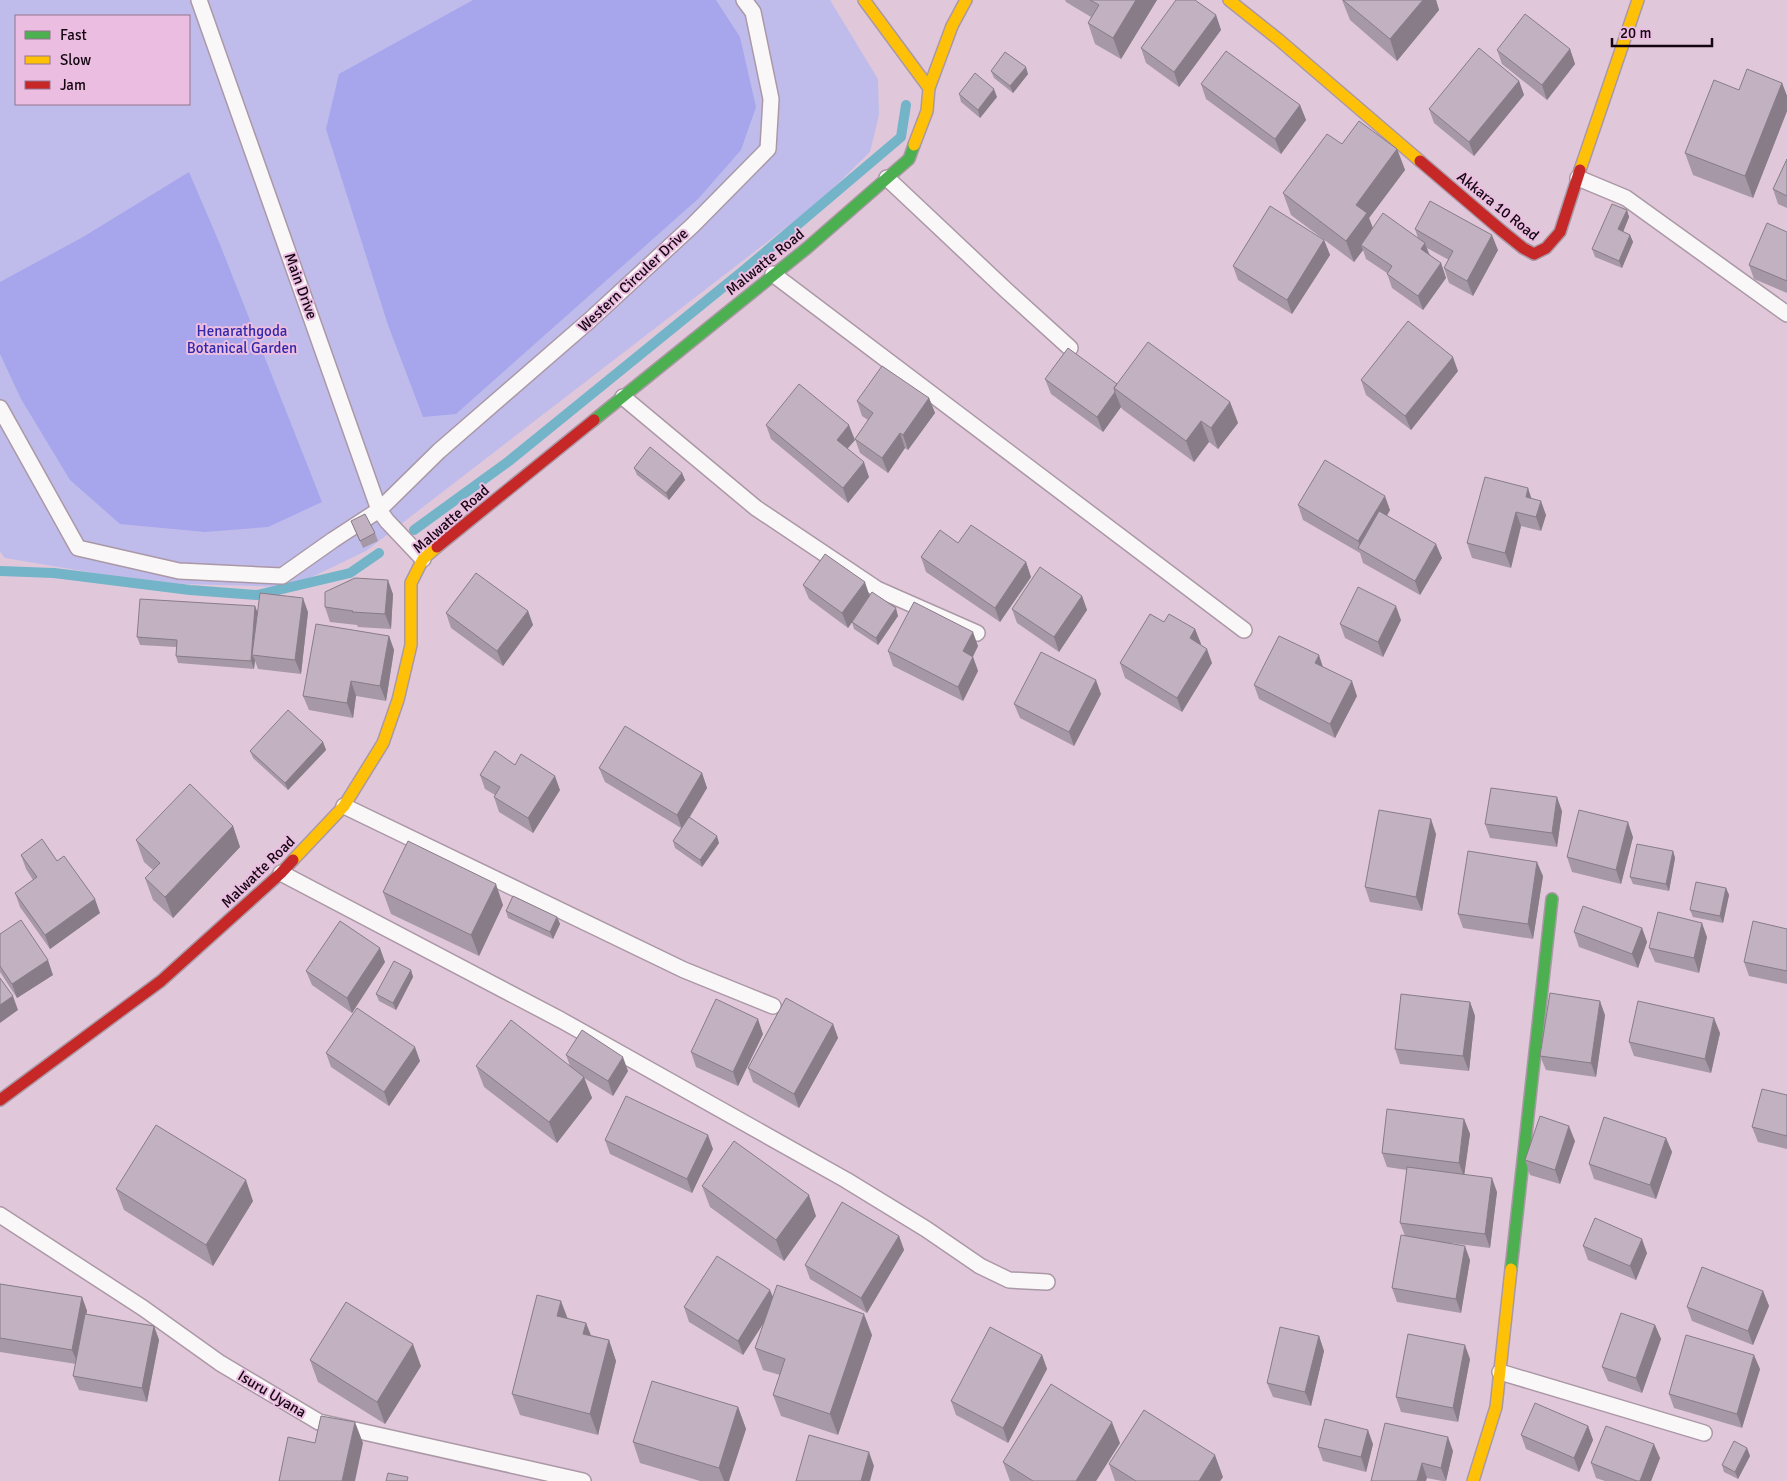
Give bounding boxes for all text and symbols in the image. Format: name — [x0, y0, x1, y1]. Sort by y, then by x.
legend — [15, 15, 190, 105]
scale bar — [1612, 15, 1712, 47]
text: 20 m — [1620, 24, 1651, 42]
text: Fast — [60, 26, 87, 44]
text: Slow — [60, 51, 91, 69]
text: Jam — [60, 76, 86, 94]
street label: Akkara 10 Road — [1454, 168, 1542, 244]
street label: Western Circuler Drive — [574, 224, 692, 336]
street label: Malwatte Road — [722, 225, 808, 299]
street label: Main Drive — [281, 251, 321, 321]
park label: Henarathgoda Botanical Garden — [187, 322, 297, 357]
street label: Malwatte Road — [409, 481, 493, 557]
street label: Malwatte Road — [217, 832, 299, 912]
street label: Isuru Uyana — [235, 1367, 309, 1421]

